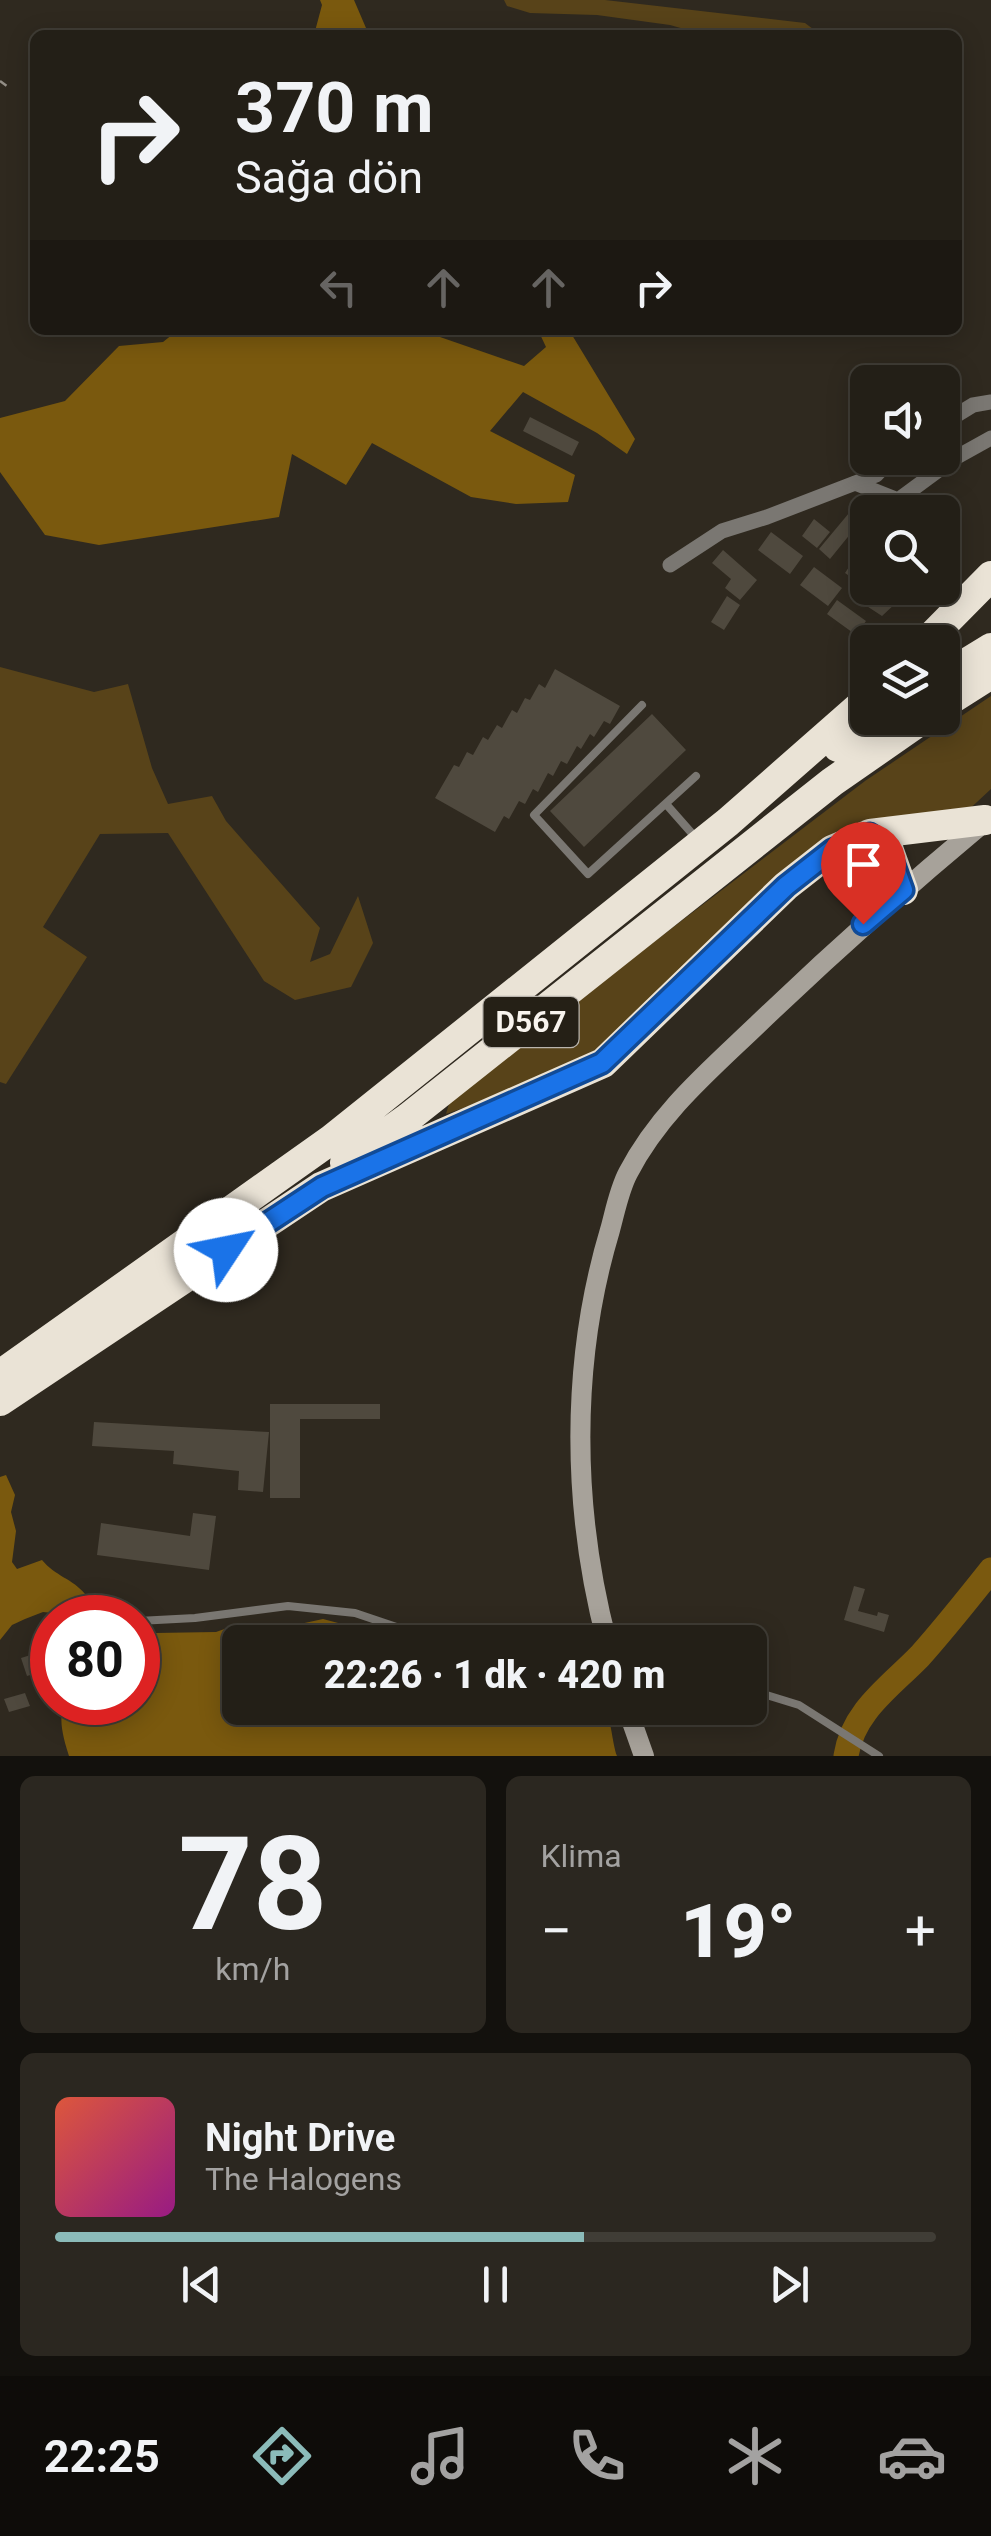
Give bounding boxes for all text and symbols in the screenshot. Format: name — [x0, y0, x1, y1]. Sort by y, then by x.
text: 370 m — [235, 67, 434, 149]
icon: right — [70, 70, 200, 200]
text: Sağa dön — [235, 151, 423, 204]
icon: left — [311, 260, 366, 315]
icon: ahead — [416, 260, 471, 315]
icon: ahead — [521, 260, 576, 315]
icon: right — [626, 260, 681, 315]
map controls — [850, 365, 960, 735]
button: sound — [850, 365, 960, 475]
button: search — [850, 495, 960, 605]
button: layers — [850, 625, 960, 735]
pin — [821, 822, 906, 925]
icon: arrive — [836, 837, 891, 892]
road number: D567 — [484, 997, 578, 1047]
position arrow — [174, 1198, 278, 1302]
speed limit sign: 80 — [30, 1595, 160, 1725]
text: 22:26 · 1 dk · 420 m — [324, 1653, 665, 1697]
text: 78 — [178, 1808, 327, 1961]
text: Klima — [541, 1837, 622, 1875]
text: 19° — [680, 1887, 796, 1975]
text: − — [541, 1899, 572, 1963]
text: + — [905, 1899, 936, 1963]
text: km/h — [215, 1950, 290, 1988]
text: Night Drive — [205, 2116, 395, 2160]
text: The Halogens — [205, 2160, 402, 2198]
icon: previous — [174, 2257, 229, 2312]
icon: pause — [468, 2257, 523, 2312]
icon: next — [762, 2257, 817, 2312]
icon: directions — [247, 2421, 317, 2491]
icon: music — [405, 2421, 475, 2491]
icon: phone — [562, 2421, 632, 2491]
icon: climate — [720, 2421, 790, 2491]
icon: car — [877, 2421, 947, 2491]
text: 22:25 — [44, 2430, 160, 2483]

